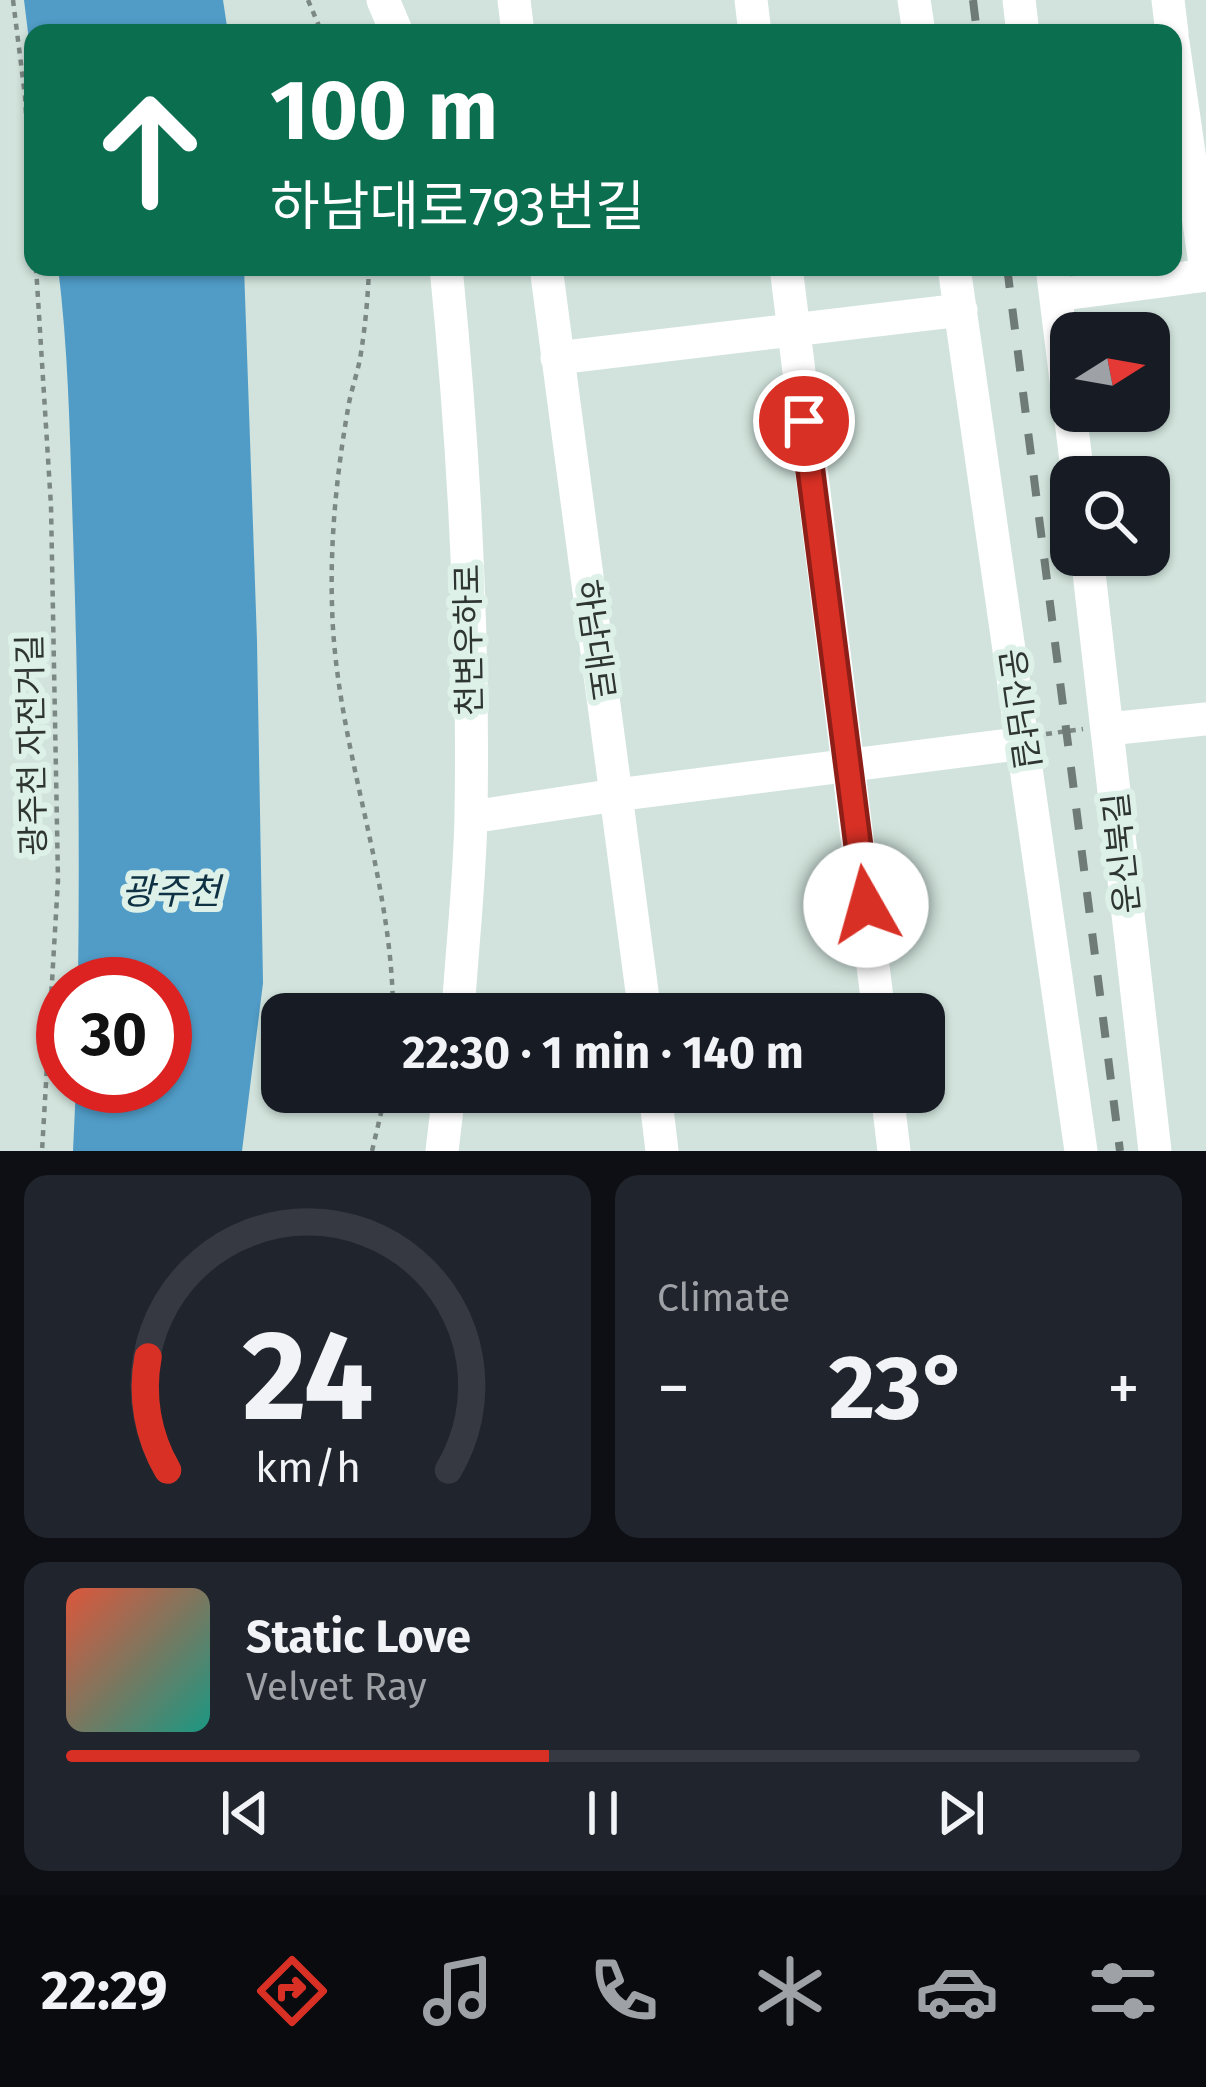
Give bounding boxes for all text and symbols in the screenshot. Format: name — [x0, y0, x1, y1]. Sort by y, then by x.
text: 100 m — [270, 60, 498, 161]
icon: ahead — [72, 72, 228, 228]
text: 하남대로793번길 — [270, 175, 645, 239]
north arrow — [1050, 312, 1170, 432]
map controls — [1050, 312, 1170, 576]
pin — [753, 370, 855, 472]
icon: arrive — [771, 388, 837, 454]
button: search — [1050, 456, 1170, 576]
street label: 천변우하로 — [448, 564, 490, 716]
street label: 하남대로 — [567, 577, 623, 703]
street label: 광주천 자전거길 — [10, 634, 54, 856]
street label: 운신남길 — [991, 646, 1047, 772]
street label: 운신북길 — [1096, 791, 1148, 915]
position arrow — [803, 842, 929, 968]
water label: 광주천 — [121, 870, 225, 914]
speed limit sign: 30 — [36, 957, 192, 1113]
text: 22:30 · 1 min · 140 m — [402, 1026, 804, 1080]
text: Climate — [657, 1275, 790, 1321]
text: 24 — [242, 1302, 373, 1452]
text: 23° — [829, 1334, 968, 1442]
text: − — [657, 1349, 690, 1428]
text: + — [1107, 1349, 1140, 1428]
text: km/h — [254, 1441, 361, 1492]
text: Static Love — [246, 1610, 471, 1664]
text: Velvet Ray — [246, 1664, 427, 1710]
icon: previous — [212, 1780, 278, 1846]
icon: pause — [570, 1780, 636, 1846]
icon: next — [928, 1780, 994, 1846]
icon: directions — [250, 1949, 334, 2033]
icon: music — [416, 1949, 500, 2033]
icon: phone — [582, 1949, 666, 2033]
icon: climate — [748, 1949, 832, 2033]
icon: car — [915, 1949, 999, 2033]
icon: filters — [1081, 1949, 1165, 2033]
text: 22:29 — [41, 1959, 168, 2023]

